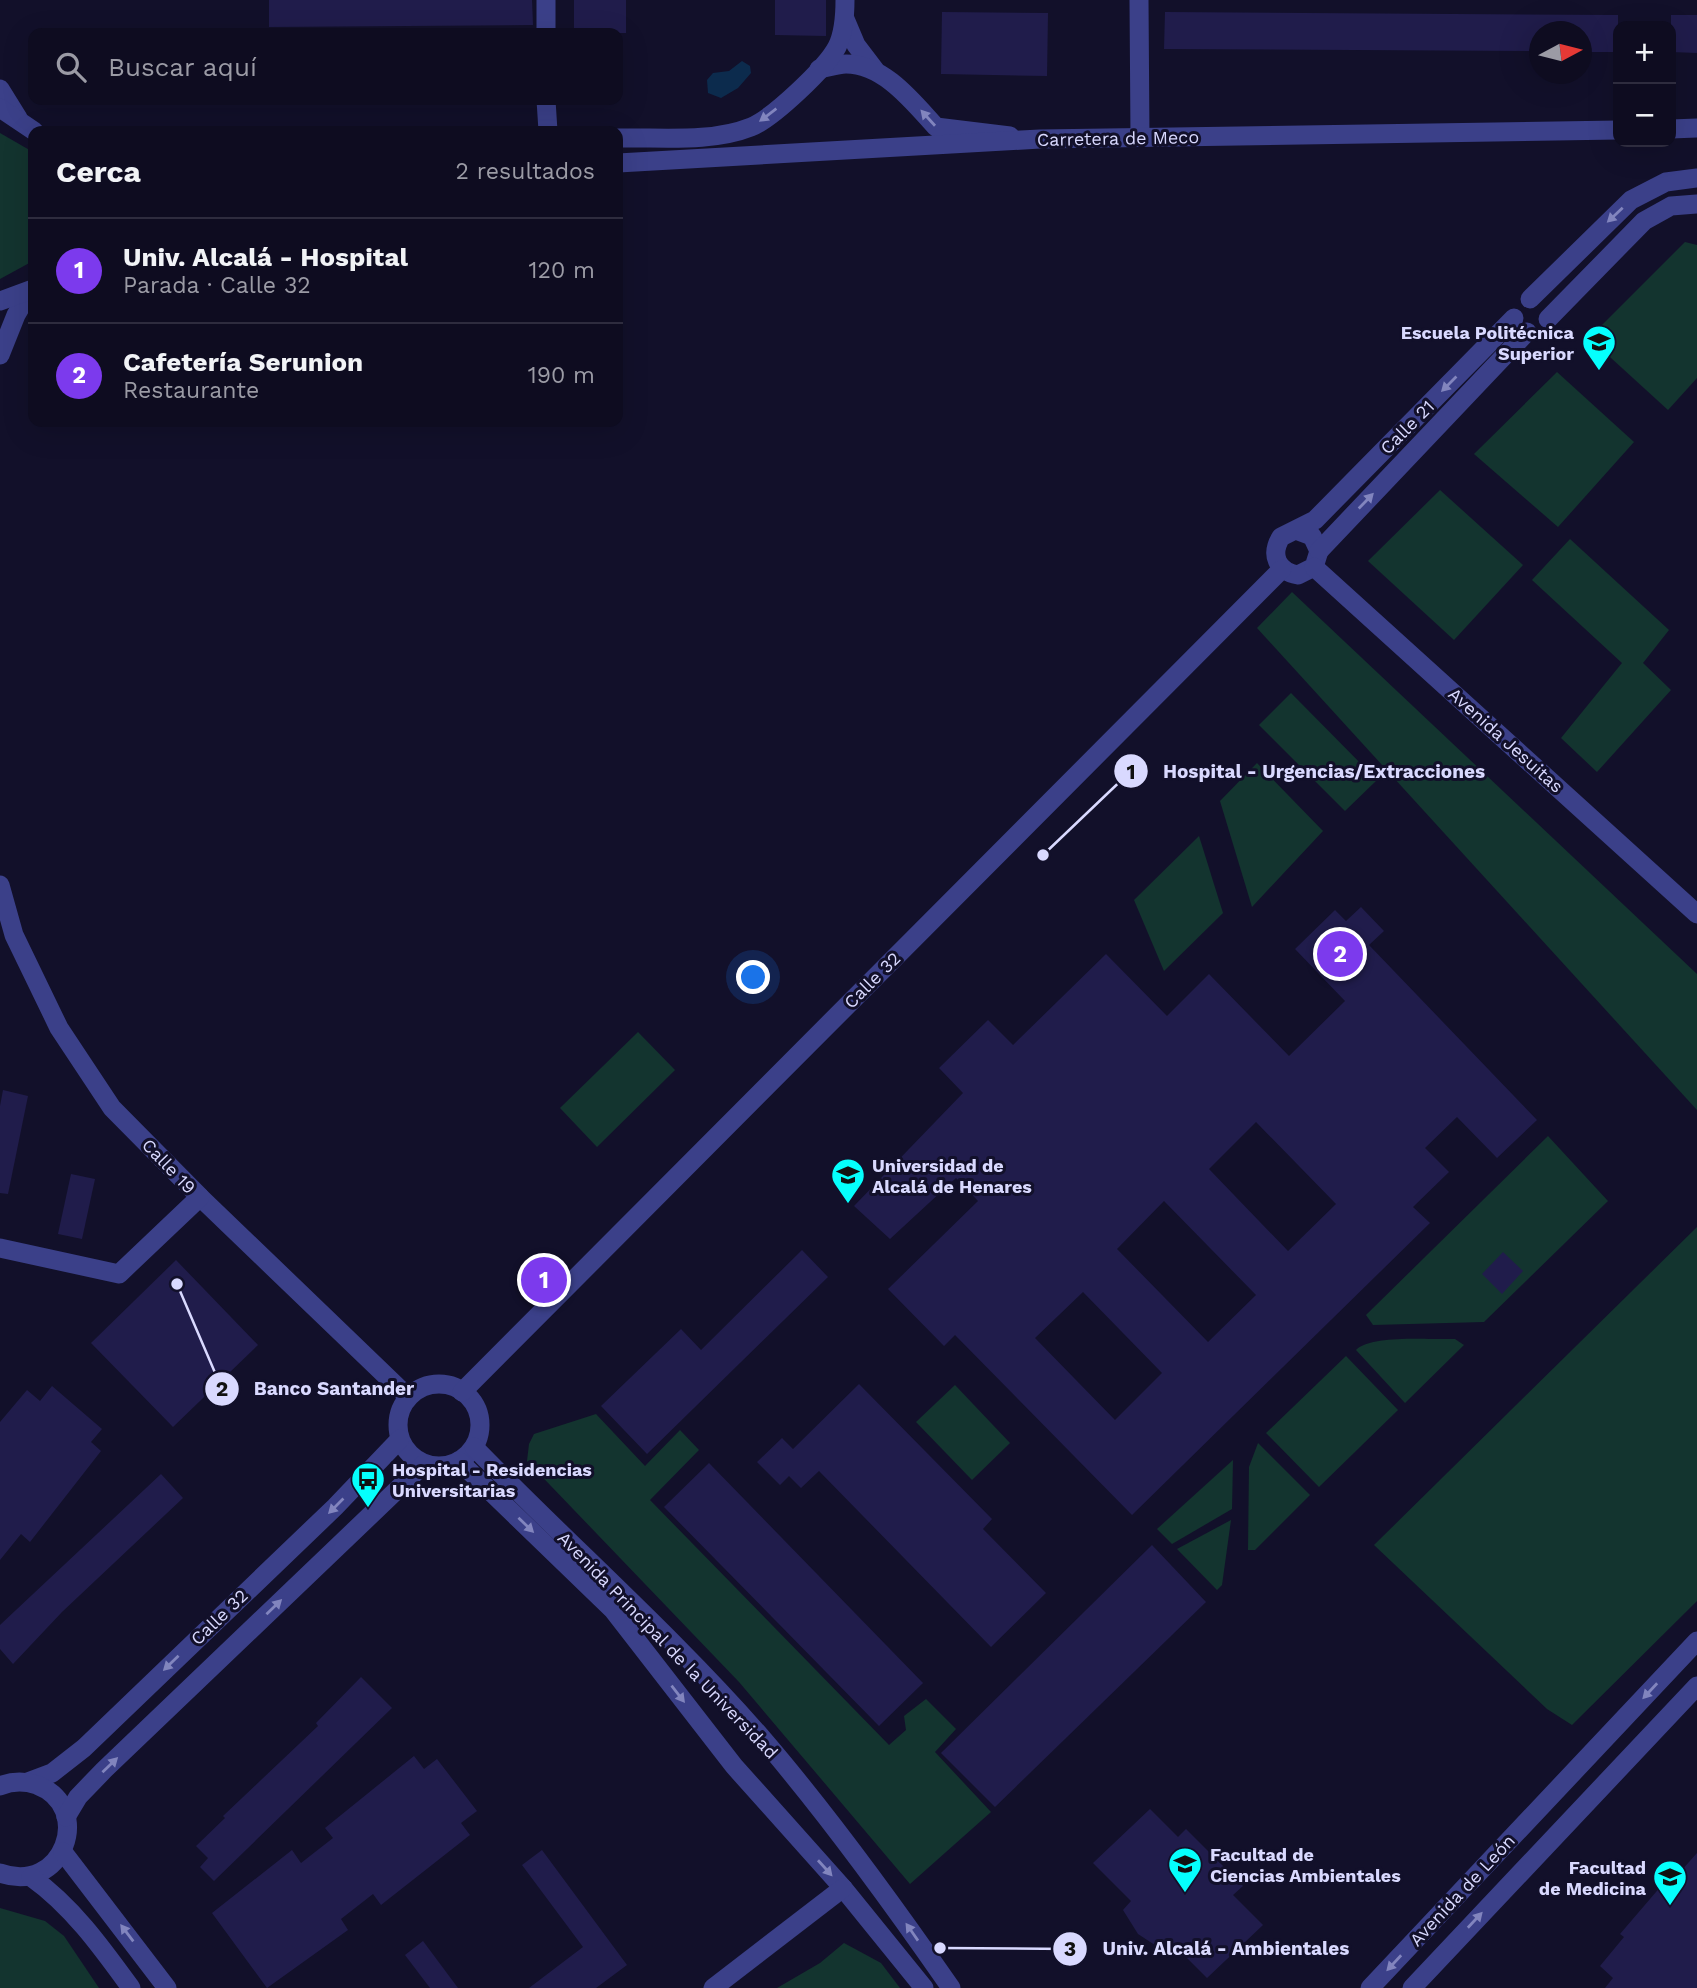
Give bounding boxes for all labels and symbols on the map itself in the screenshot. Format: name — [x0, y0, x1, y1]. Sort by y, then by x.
north arrow — [1529, 21, 1592, 84]
one-way arrow — [759, 107, 777, 122]
one-way arrow — [920, 109, 936, 126]
street label: Carretera de Meco — [1037, 126, 1199, 150]
one-way arrow — [1607, 207, 1624, 223]
place label: Escuela Politécnica Superior — [1401, 322, 1575, 364]
school or university icon: Escuela Politécnica Superior — [1580, 323, 1618, 372]
one-way arrow — [1441, 376, 1458, 392]
street label: Calle 21 — [1376, 396, 1438, 458]
one-way arrow — [1358, 493, 1374, 510]
street label: Avenida Jesuitas — [1444, 683, 1568, 797]
callout: Hospital - Urgencias/Extracciones — [1114, 751, 1499, 791]
text: 1 — [1126, 759, 1136, 784]
text: Hospital - Urgencias/Extracciones — [1163, 760, 1485, 783]
pin: 2 — [1317, 928, 1363, 980]
street label: Calle 32 — [839, 947, 905, 1013]
your location — [736, 960, 770, 994]
street label: Calle 19 — [138, 1134, 200, 1198]
place label: Universidad de Alcalá de Henares — [872, 1155, 1032, 1197]
school or university icon: Universidad de Alcalá de Henares — [829, 1156, 867, 1205]
pin: 1 — [521, 1254, 567, 1306]
callout: Banco Santander — [204, 1369, 428, 1409]
text: 2 — [216, 1376, 228, 1401]
text: Banco Santander — [254, 1377, 415, 1400]
place label: Hospital - Residencias Universitarias — [392, 1459, 592, 1501]
bus stop icon: Hospital - Residencias Universitarias — [349, 1460, 387, 1509]
one-way arrow — [328, 1497, 345, 1513]
one-way arrow — [517, 1517, 534, 1533]
street label: Avenida Principal de la Universidad — [554, 1527, 782, 1763]
street label: Calle 32 — [186, 1585, 252, 1649]
one-way arrow — [265, 1600, 282, 1616]
one-way arrow — [164, 1654, 180, 1671]
one-way arrow — [1643, 1682, 1659, 1699]
one-way arrow — [671, 1685, 685, 1703]
one-way arrow — [101, 1756, 118, 1773]
street label: Avenida de León — [1405, 1830, 1519, 1950]
place label: Facultad de Ciencias Ambientales — [1210, 1844, 1401, 1886]
school or university icon: Facultad de Ciencias Ambientales — [1166, 1845, 1204, 1894]
place label: Facultad de Medicina — [1539, 1857, 1647, 1899]
school or university icon: Facultad de Medicina — [1651, 1858, 1689, 1907]
one-way arrow — [817, 1859, 832, 1876]
one-way arrow — [1466, 1912, 1482, 1929]
one-way arrow — [905, 1923, 919, 1941]
one-way arrow — [120, 1924, 134, 1942]
callout: Univ. Alcalá - Ambientales — [1053, 1929, 1364, 1969]
text: 3 — [1064, 1936, 1076, 1961]
text: Univ. Alcalá - Ambientales — [1103, 1937, 1349, 1960]
one-way arrow — [1385, 1955, 1402, 1972]

